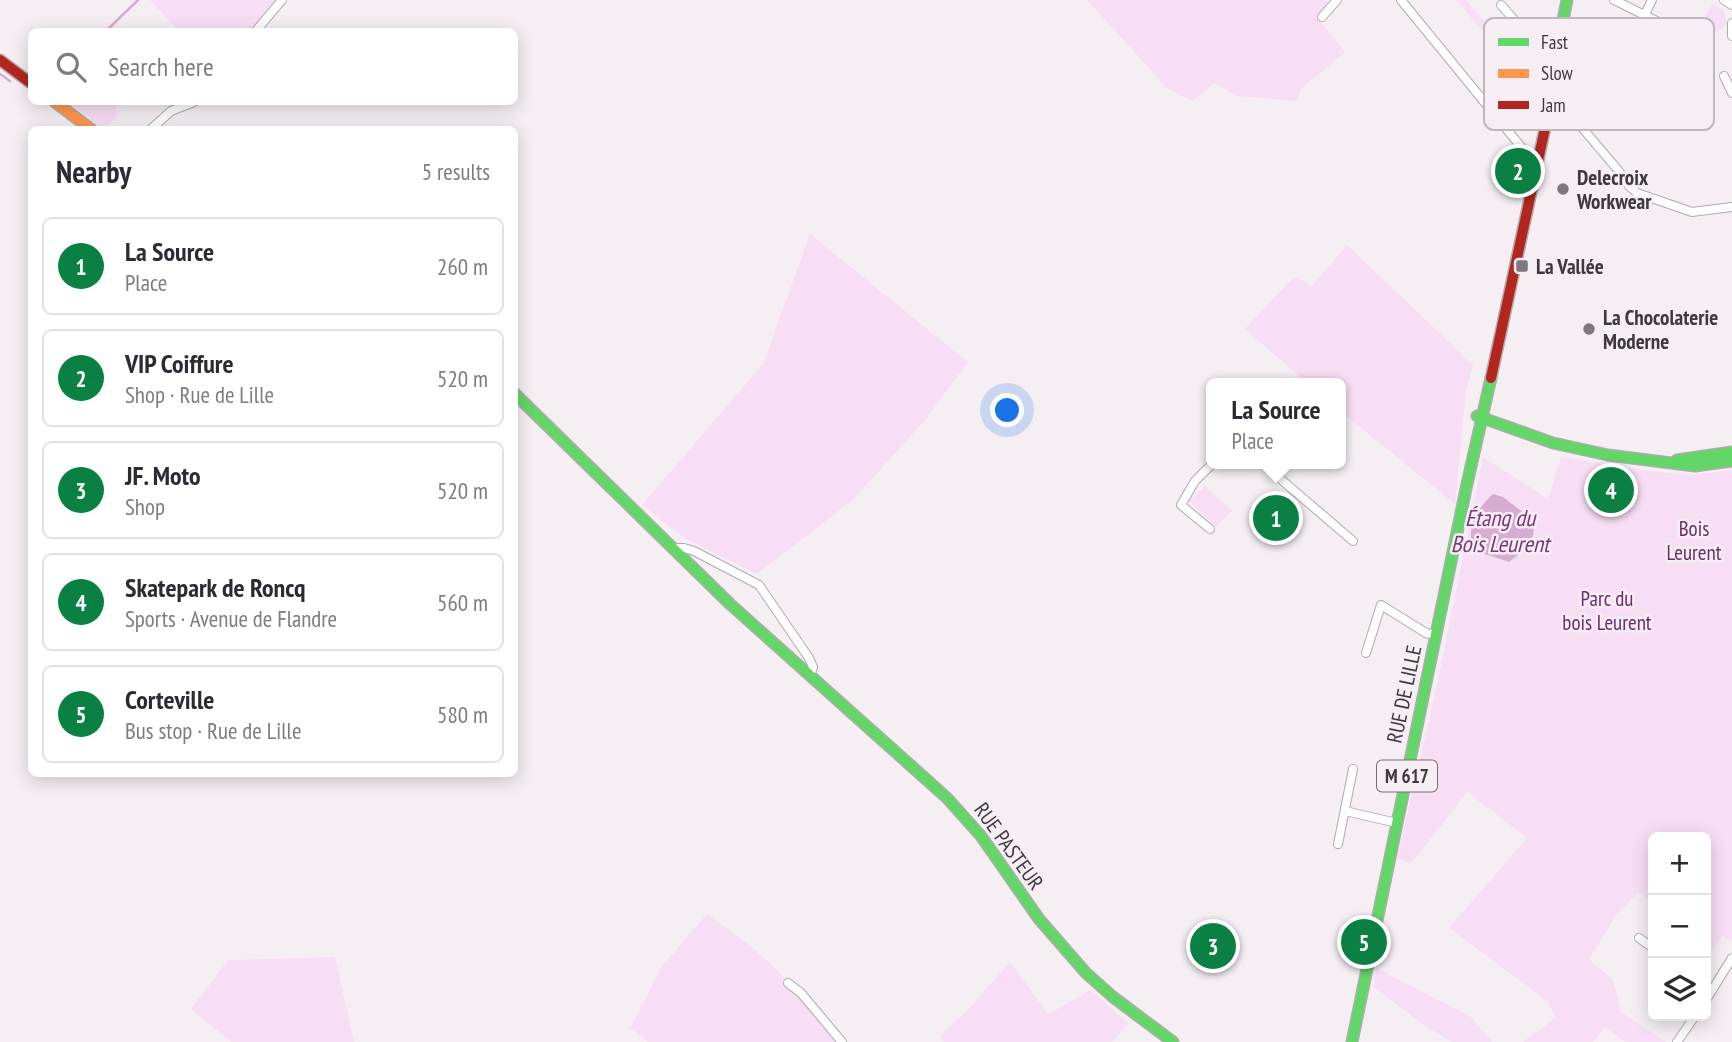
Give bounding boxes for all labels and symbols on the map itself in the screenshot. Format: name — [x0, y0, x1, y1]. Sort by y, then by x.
legend — [1484, 18, 1714, 130]
text: Fast — [1541, 30, 1569, 54]
text: Slow — [1541, 61, 1574, 85]
text: Jam — [1540, 93, 1566, 117]
pin: 2 — [1495, 145, 1541, 197]
place label: Delecroix Workwear — [1576, 164, 1652, 215]
marker: Delecroix Workwear — [1555, 181, 1571, 197]
place label: La Vallée — [1536, 253, 1604, 280]
marker: La Vallée — [1514, 258, 1530, 274]
place label: La Chocolaterie Moderne — [1603, 304, 1718, 355]
marker: La Chocolaterie Moderne — [1581, 321, 1597, 337]
your location — [990, 393, 1024, 427]
pin: 4 — [1588, 464, 1634, 516]
pin: 1 — [1253, 492, 1299, 544]
water label: Étang du Bois Leurent — [1451, 503, 1552, 558]
park label: Bois Leurent — [1667, 515, 1722, 566]
park label: Parc du bois Leurent — [1562, 585, 1652, 636]
street label: RUE DE LILLE — [1381, 643, 1427, 745]
road number: M 617 — [1377, 761, 1437, 792]
street label: RUE PASTEUR — [968, 797, 1050, 895]
pin: 5 — [1341, 916, 1387, 968]
pin: 3 — [1190, 920, 1236, 972]

